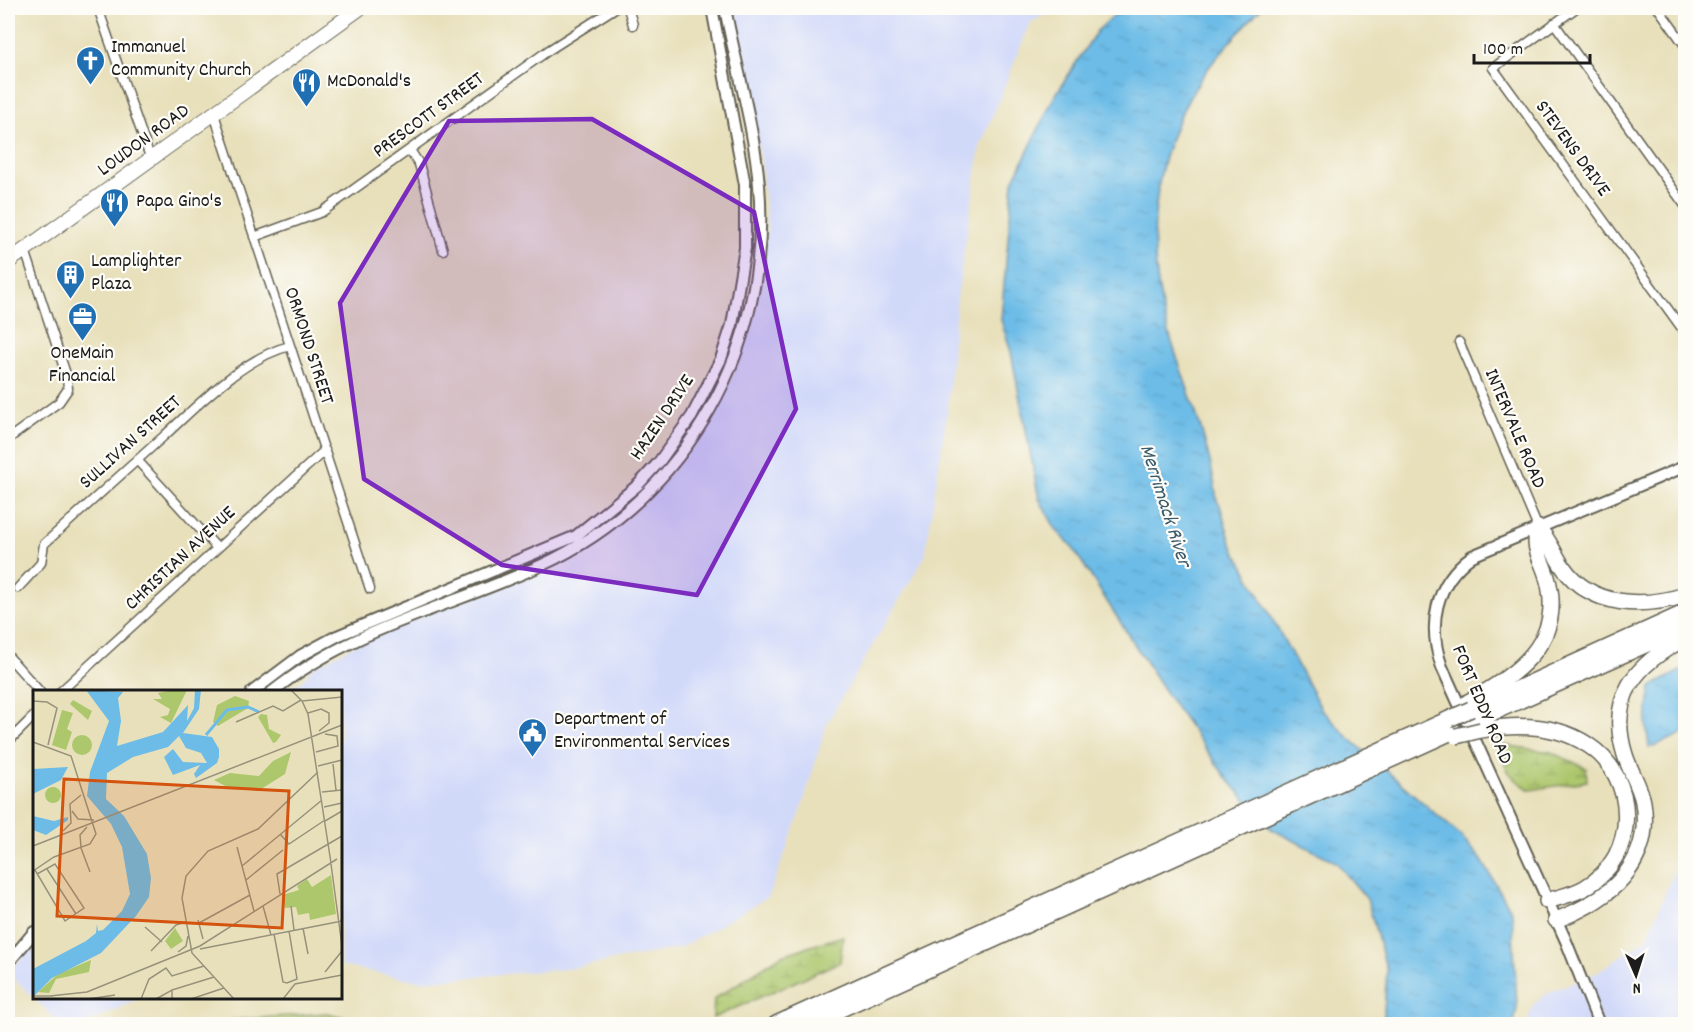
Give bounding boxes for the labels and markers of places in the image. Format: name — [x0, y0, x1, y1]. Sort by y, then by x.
place label: Immanuel Community Church — [111, 34, 251, 85]
church icon: Immanuel Community Church — [74, 44, 106, 86]
restaurant icon: McDonald's — [290, 66, 322, 108]
place label: McDonald's — [327, 68, 411, 96]
restaurant icon: Papa Gino's — [99, 186, 131, 228]
place label: Papa Gino's — [136, 188, 222, 216]
place label: Lamplighter Plaza — [91, 248, 182, 299]
building icon: Lamplighter Plaza — [54, 258, 86, 300]
office icon: OneMain Financial — [66, 300, 98, 342]
place label: OneMain Financial — [49, 340, 115, 391]
place label: Department of Environmental Services — [554, 706, 730, 757]
public building icon: Department of Environmental Services — [517, 716, 549, 758]

